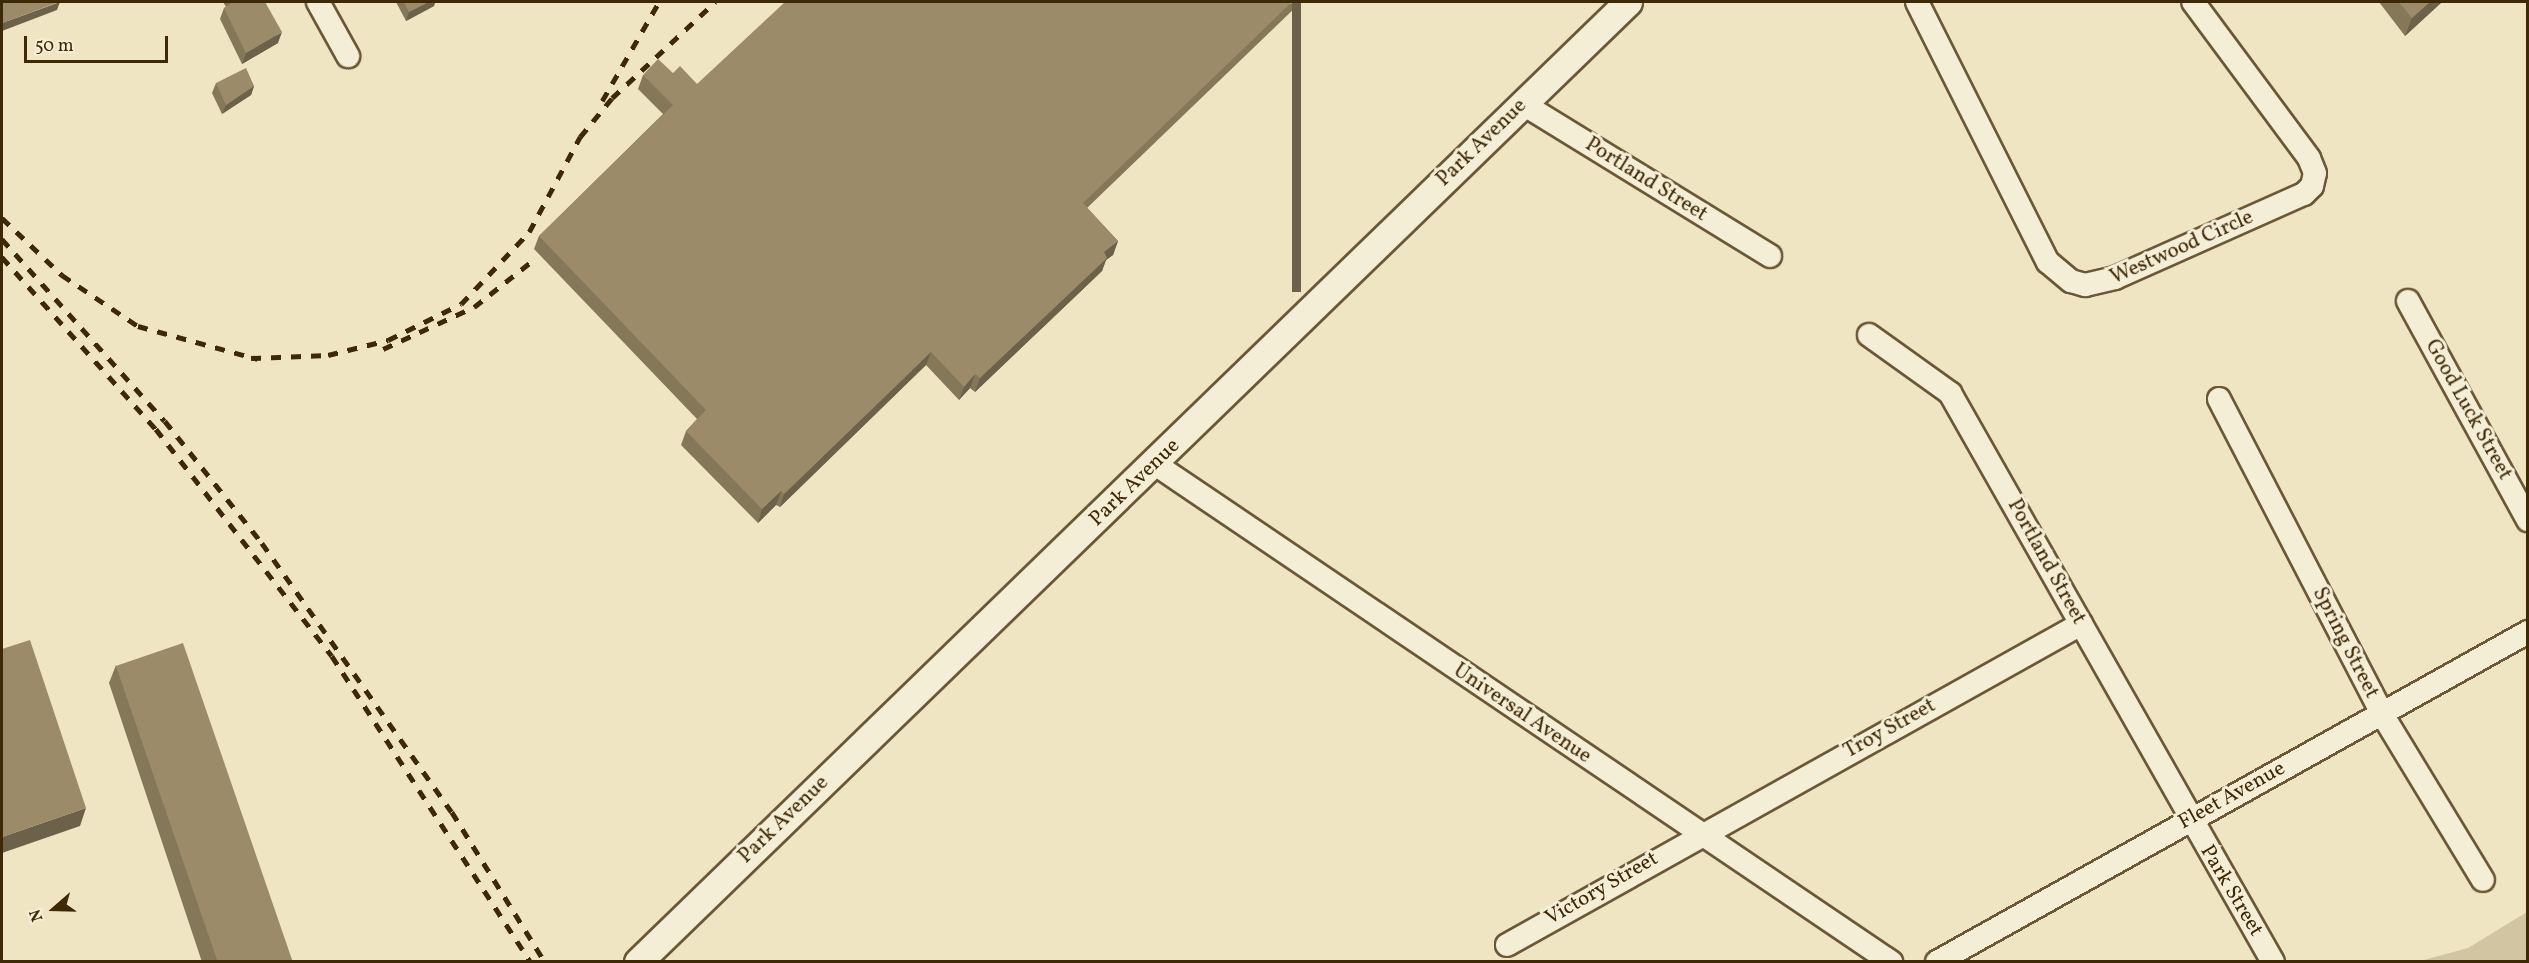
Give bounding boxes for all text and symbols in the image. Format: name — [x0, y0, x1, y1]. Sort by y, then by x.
scale bar — [27, 24, 171, 62]
text: 50 m — [35, 34, 74, 59]
street label: Park Avenue — [1432, 94, 1532, 192]
street label: Portland Street — [1580, 132, 1712, 228]
street label: Westwood Circle — [2107, 205, 2257, 291]
street label: Good Luck Street — [2419, 335, 2517, 485]
street label: Park Avenue — [1085, 434, 1185, 532]
street label: Portland Street — [2001, 495, 2091, 629]
street label: Spring Street — [2306, 583, 2384, 703]
street label: Universal Avenue — [1448, 658, 1596, 770]
street label: Troy Street — [1839, 693, 1941, 765]
street label: Fleet Avenue — [2174, 756, 2290, 836]
street label: Park Avenue — [734, 771, 834, 869]
street label: Park Street — [2194, 841, 2268, 941]
street label: Victory Street — [1541, 846, 1663, 932]
north arrow — [24, 879, 84, 939]
text: N — [25, 906, 49, 924]

